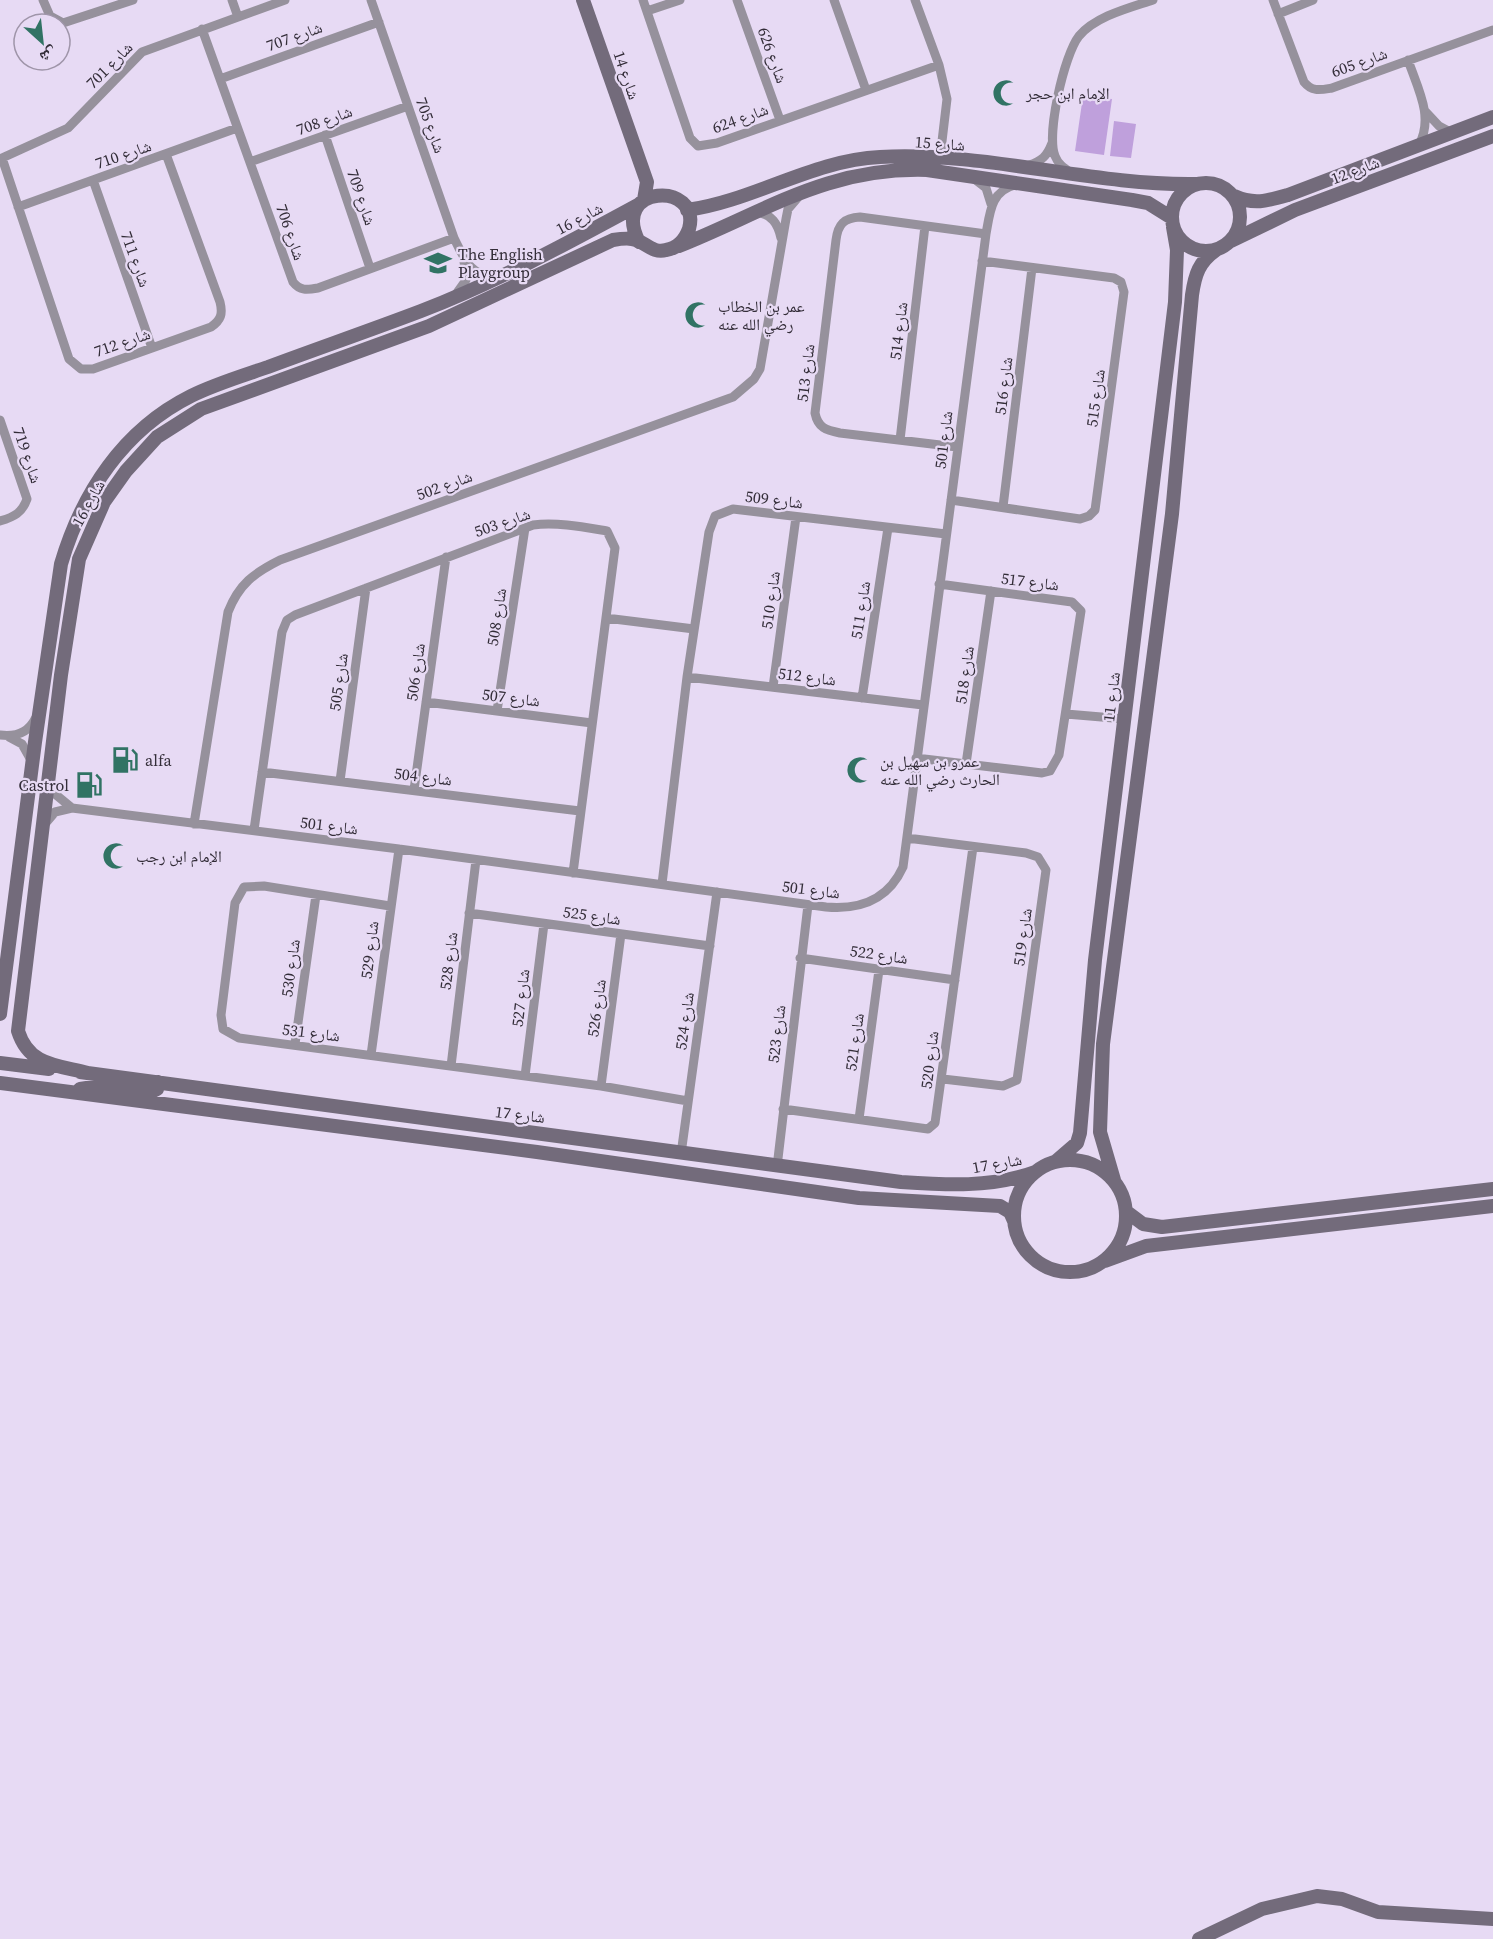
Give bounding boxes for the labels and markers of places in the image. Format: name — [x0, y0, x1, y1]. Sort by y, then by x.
mosque icon: الإمام ابن حجر — [991, 78, 1021, 108]
place label: الإمام ابن حجر — [1025, 82, 1110, 104]
place label: The English Playgroup — [458, 243, 543, 283]
school or university icon: The English Playgroup — [423, 248, 453, 278]
place label: عمر بن الخطاب رضي الله عنه — [718, 295, 805, 337]
mosque icon: عمر بن الخطاب رضي الله عنه — [683, 300, 713, 330]
fuel station icon: alfa — [110, 745, 140, 775]
place label: alfa — [145, 749, 173, 771]
place label: عمرو بن سهيل بن الحارث رضي الله عنه — [880, 750, 1000, 792]
mosque icon: عمرو بن سهيل بن الحارث رضي الله عنه — [845, 755, 875, 785]
fuel station icon: Castrol — [74, 770, 104, 800]
place label: Castrol — [19, 774, 69, 796]
mosque icon: الإمام ابن رجب — [101, 841, 131, 871]
place label: الإمام ابن رجب — [136, 845, 222, 867]

